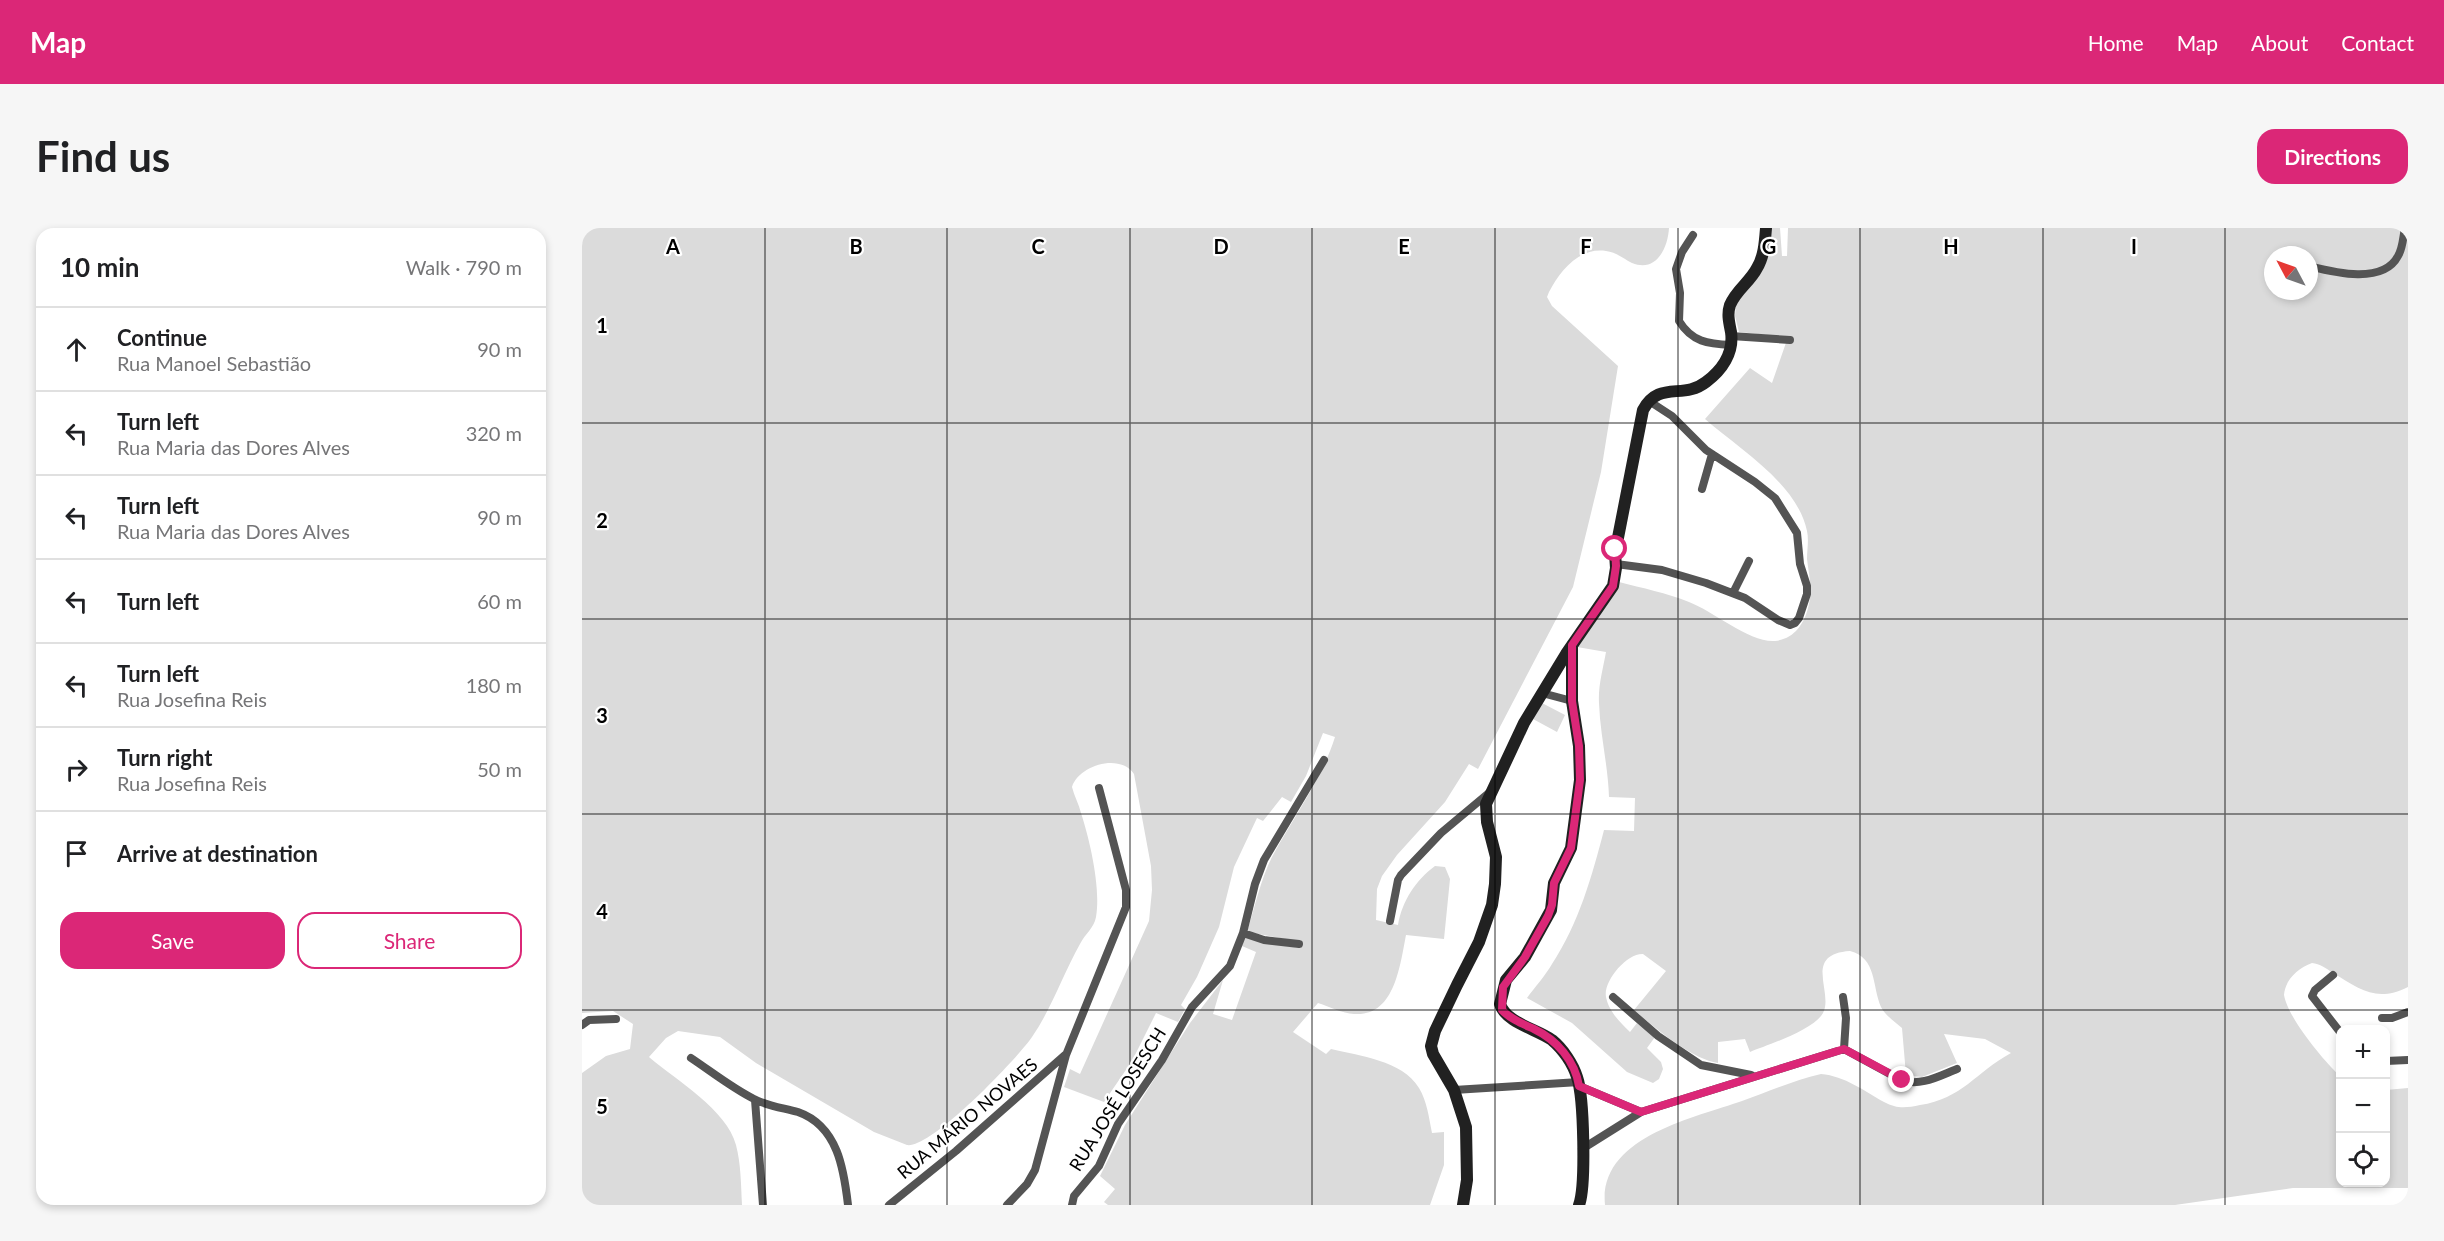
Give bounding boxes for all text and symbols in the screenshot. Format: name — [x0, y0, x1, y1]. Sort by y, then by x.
text: Map — [30, 25, 86, 59]
text: Home — [2088, 30, 2144, 55]
text: Map — [2177, 30, 2218, 55]
text: About — [2251, 30, 2308, 55]
text: Contact — [2341, 30, 2414, 55]
button: Directions — [2257, 129, 2408, 184]
text: Find us — [36, 131, 170, 181]
text: A — [665, 234, 680, 258]
text: B — [849, 234, 863, 258]
text: C — [1031, 234, 1045, 258]
text: D — [1213, 234, 1229, 258]
text: E — [1398, 234, 1410, 258]
text: F — [1580, 234, 1592, 258]
text: G — [1762, 234, 1776, 258]
text: H — [1943, 234, 1959, 258]
text: I — [2131, 234, 2137, 258]
north arrow — [2264, 246, 2318, 300]
text: 10 min — [60, 251, 140, 283]
text: Walk · 790 m — [406, 255, 522, 279]
text: 1 — [596, 313, 608, 337]
text: Continue — [117, 324, 207, 351]
icon: ahead — [60, 333, 93, 366]
text: 90 m — [477, 337, 522, 361]
text: Rua Manoel Sebastião — [117, 351, 311, 375]
text: Turn left — [117, 408, 199, 435]
icon: left — [60, 417, 93, 450]
text: 320 m — [466, 421, 522, 445]
text: Rua Maria das Dores Alves — [117, 435, 350, 459]
text: Turn left — [117, 492, 199, 519]
icon: left — [60, 501, 93, 534]
text: 90 m — [477, 505, 522, 529]
text: 2 — [596, 508, 608, 532]
text: Rua Maria das Dores Alves — [117, 519, 350, 543]
route start — [1601, 535, 1627, 561]
icon: left — [60, 585, 93, 618]
text: Turn left — [117, 588, 199, 615]
text: 60 m — [477, 589, 522, 613]
text: Turn left — [117, 660, 199, 687]
icon: left — [60, 669, 93, 702]
text: 180 m — [466, 673, 522, 697]
text: Rua Josefina Reis — [117, 687, 267, 711]
text: 3 — [596, 703, 608, 727]
text: Turn right — [117, 744, 212, 771]
icon: right — [60, 753, 93, 786]
text: 50 m — [477, 757, 522, 781]
text: Rua Josefina Reis — [117, 771, 267, 795]
icon: arrive — [60, 837, 93, 870]
text: Arrive at destination — [117, 840, 318, 867]
text: 4 — [596, 899, 608, 923]
button: Save — [60, 912, 285, 969]
button: Share — [297, 912, 522, 969]
street label: RUA JOSÉ LOSESCH — [1064, 1023, 1170, 1175]
map controls — [2336, 1025, 2390, 1187]
button: + — [2336, 1025, 2390, 1079]
street label: RUA MÁRIO NOVAES — [893, 1053, 1041, 1183]
route end — [1888, 1066, 1914, 1092]
button: − — [2336, 1079, 2390, 1133]
text: 5 — [596, 1094, 608, 1118]
button: locate — [2336, 1133, 2390, 1187]

